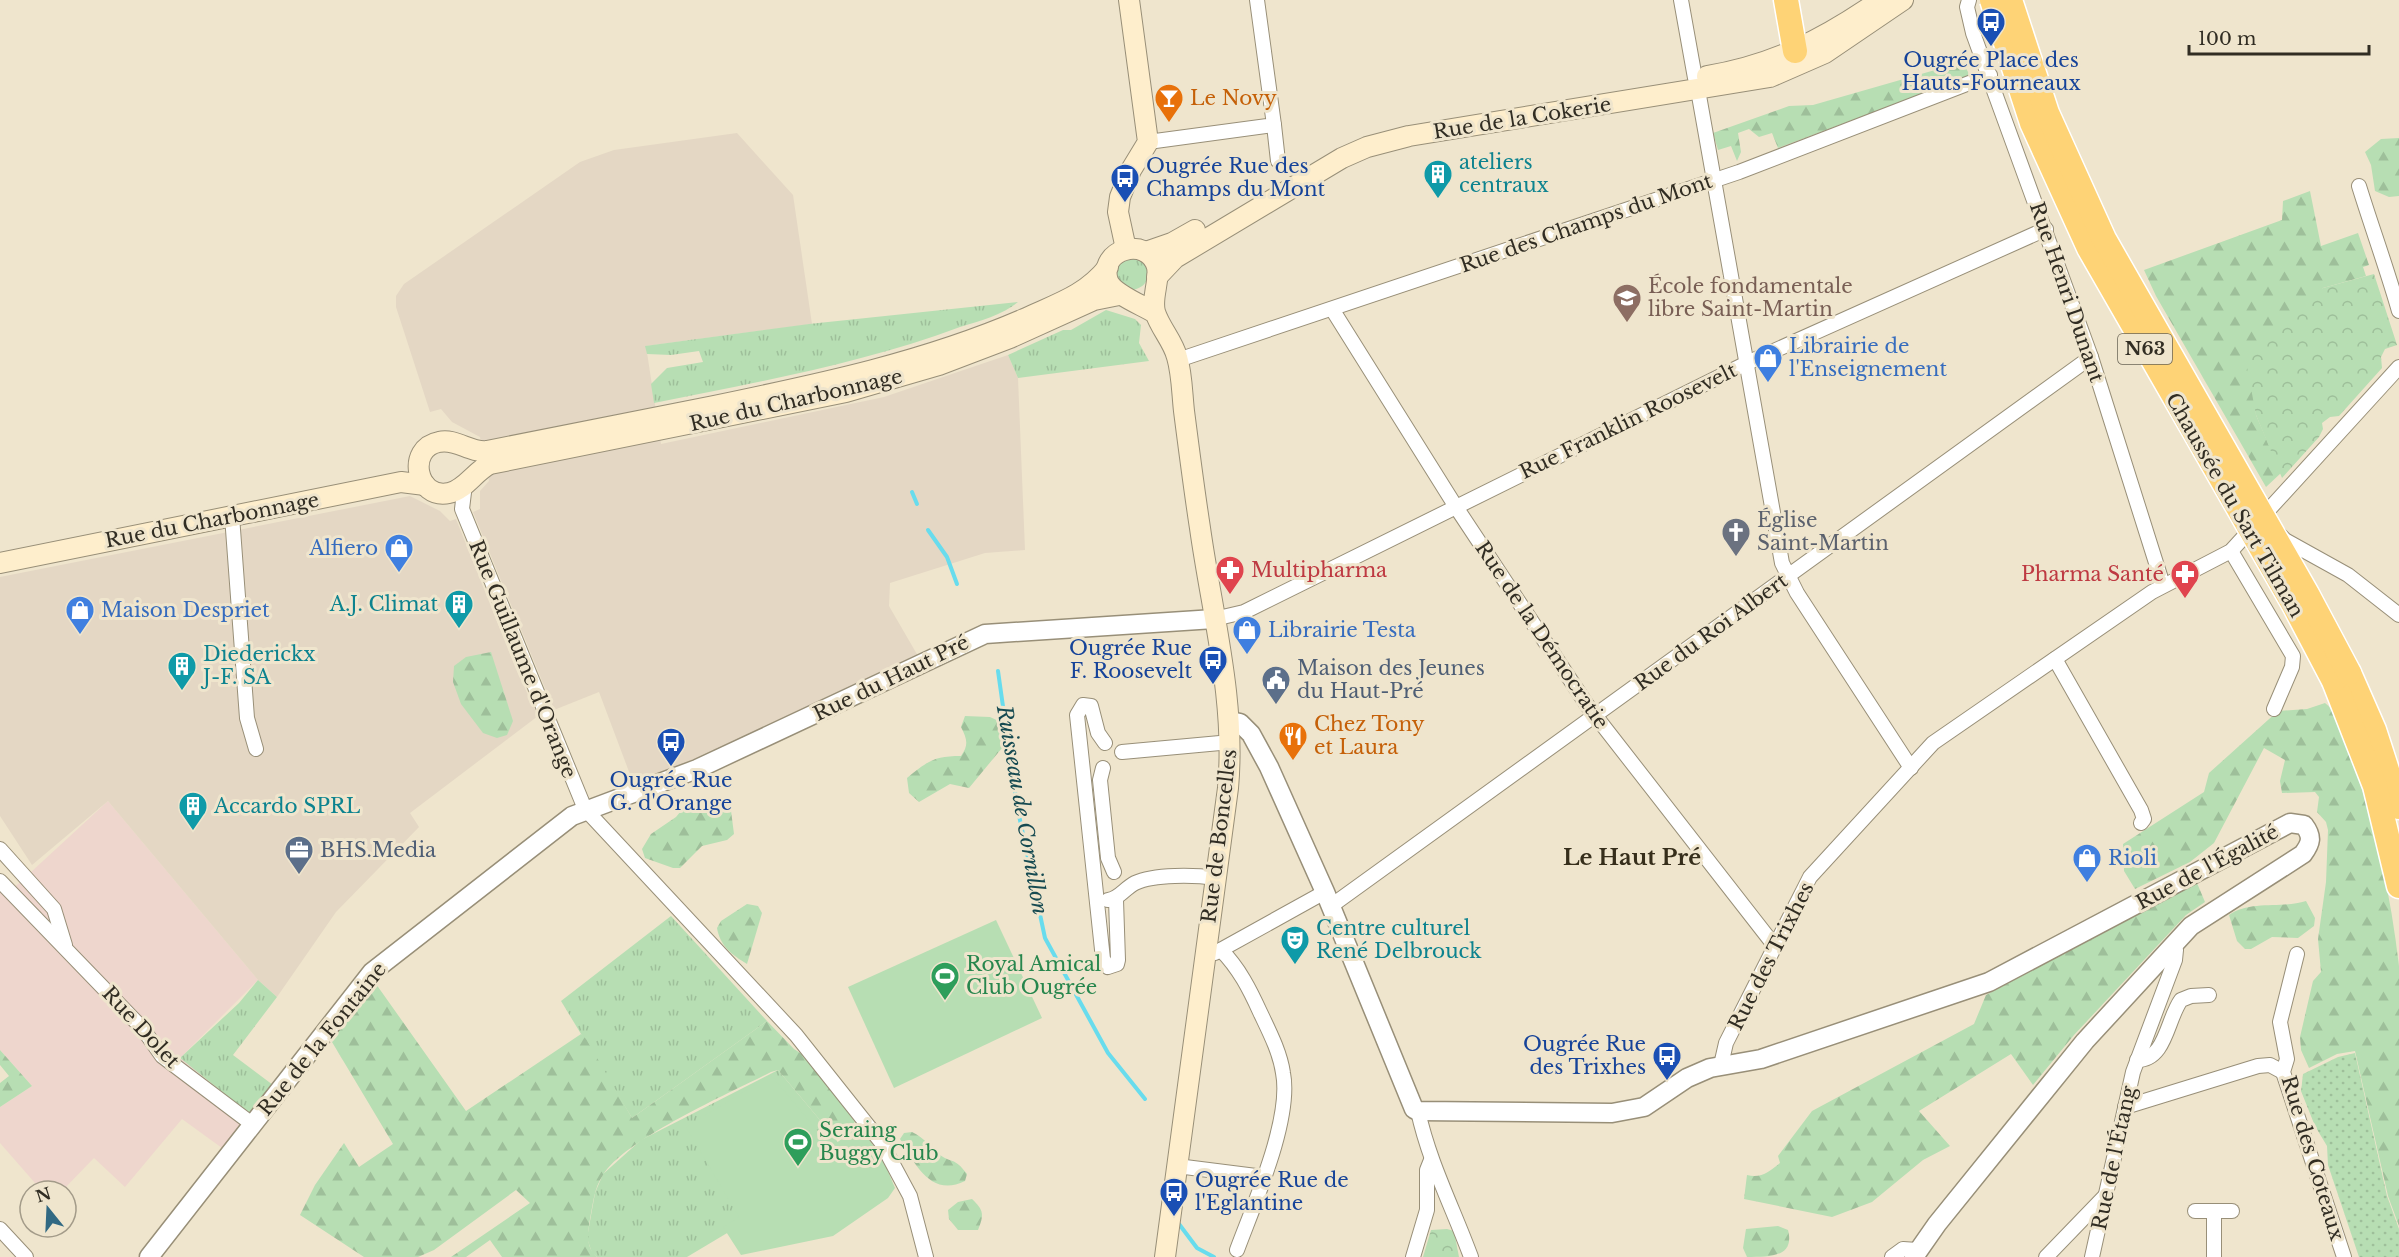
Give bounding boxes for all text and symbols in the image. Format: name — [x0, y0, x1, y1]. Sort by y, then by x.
bus stop icon: Ougrée Place des Hauts-Fourneaux — [1975, 6, 2007, 48]
scale bar — [2189, 18, 2369, 56]
text: 100 m — [2198, 28, 2256, 50]
place label: Ougrée Place des Hauts-Fourneaux — [1901, 48, 2081, 95]
bar icon: Le Novy — [1153, 82, 1185, 124]
place label: Le Novy — [1190, 86, 1277, 110]
street label: Rue de la Cokerie — [1431, 92, 1613, 144]
place label: ateliers centraux — [1459, 150, 1549, 197]
place label: Ougrée Rue des Champs du Mont — [1146, 154, 1325, 201]
building icon: ateliers centraux — [1422, 158, 1454, 200]
bus stop icon: Ougrée Rue des Champs du Mont — [1109, 162, 1141, 204]
street label: Rue des Champs du Mont — [1457, 168, 1716, 278]
street label: Rue Henri Dunant — [2025, 199, 2109, 386]
place label: École fondamentale libre Saint-Martin — [1648, 273, 1853, 321]
school or university icon: École fondamentale libre Saint-Martin — [1611, 282, 1643, 324]
place label: Librairie de l'Enseignement — [1789, 334, 1947, 381]
road number: N63 — [2118, 334, 2172, 364]
shop icon: Librairie de l'Enseignement — [1752, 342, 1784, 384]
street label: Rue Franklin Roosevelt — [1516, 358, 1741, 484]
street label: Rue du Charbonnage — [687, 364, 905, 436]
street label: Chaussée du Sart Tilman — [2161, 389, 2309, 622]
street label: Rue du Charbonnage — [103, 487, 321, 553]
place label: Église Saint-Martin — [1757, 507, 1889, 555]
church icon: Église Saint-Martin — [1720, 516, 1752, 558]
shop icon: Alfiero — [383, 532, 415, 574]
place label: Alfiero — [308, 536, 378, 560]
street label: Rue Guillaume d'Orange — [464, 537, 582, 781]
street label: Rue de la Démocratie — [1470, 537, 1614, 733]
pharmacy icon: Multipharma — [1214, 554, 1246, 596]
place label: Multipharma — [1251, 558, 1388, 582]
pharmacy icon: Pharma Santé — [2169, 558, 2201, 600]
place label: Pharma Santé — [2021, 562, 2164, 586]
street label: Rue du Roi Albert — [1630, 568, 1792, 695]
building icon: A.J. Climat — [443, 588, 475, 630]
place label: A.J. Climat — [329, 592, 438, 616]
shop icon: Maison Despriet — [64, 594, 96, 636]
place label: Maison Despriet — [101, 598, 270, 622]
shop icon: Librairie Testa — [1231, 614, 1263, 656]
place label: Librairie Testa — [1268, 618, 1417, 642]
street label: Rue du Haut Pré — [809, 630, 973, 726]
place label: Ougrée Rue F. Roosevelt — [1069, 636, 1192, 683]
place label: Diederickx J-F. SA — [200, 642, 316, 689]
bus stop icon: Ougrée Rue F. Roosevelt — [1197, 644, 1229, 686]
building icon: Diederickx J-F. SA — [166, 650, 198, 692]
place label: Maison des Jeunes du Haut-Pré — [1297, 656, 1485, 703]
public building icon: Maison des Jeunes du Haut-Pré — [1260, 664, 1292, 706]
water label: Ruisseau de Cornillon — [991, 702, 1053, 917]
place label: Chez Tony et Laura — [1314, 712, 1425, 759]
restaurant icon: Chez Tony et Laura — [1277, 720, 1309, 762]
bus stop icon: Ougrée Rue G. d'Orange — [655, 726, 687, 768]
street label: Rue de Boncelles — [1196, 748, 1242, 924]
place label: Ougrée Rue G. d'Orange — [610, 768, 732, 815]
building icon: Accardo SPRL — [177, 790, 209, 832]
place label: Accardo SPRL — [213, 794, 361, 818]
street label: Rue de l'Égalité — [2131, 818, 2282, 915]
office icon: BHS.Media — [283, 834, 315, 876]
place label: BHS.Media — [320, 838, 437, 862]
shop icon: Rioli — [2071, 842, 2103, 884]
district label: Le Haut Pré — [1563, 844, 1701, 871]
place label: Rioli — [2108, 846, 2157, 870]
street label: Rue des Trixhes — [1723, 878, 1819, 1034]
place label: Centre culturel René Delbrouck — [1316, 916, 1482, 963]
theatre icon: Centre culturel René Delbrouck — [1279, 924, 1311, 966]
place label: Royal Amical Club Ougrée — [966, 952, 1101, 999]
street label: Rue de la Fontaine — [253, 957, 391, 1121]
sports icon: Royal Amical Club Ougrée — [929, 960, 961, 1002]
street label: Rue Dolet — [97, 981, 185, 1073]
place label: Ougrée Rue des Trixhes — [1523, 1032, 1646, 1079]
bus stop icon: Ougrée Rue des Trixhes — [1651, 1040, 1683, 1082]
street label: Rue des Coteaux — [2277, 1073, 2349, 1243]
street label: Rue de l'Étang — [2086, 1083, 2141, 1232]
place label: Seraing Buggy Club — [819, 1118, 939, 1165]
sports icon: Seraing Buggy Club — [782, 1126, 814, 1168]
place label: Ougrée Rue de l'Eglantine — [1195, 1168, 1349, 1215]
bus stop icon: Ougrée Rue de l'Eglantine — [1158, 1176, 1190, 1218]
north arrow — [18, 1179, 78, 1239]
text: N — [33, 1183, 54, 1207]

